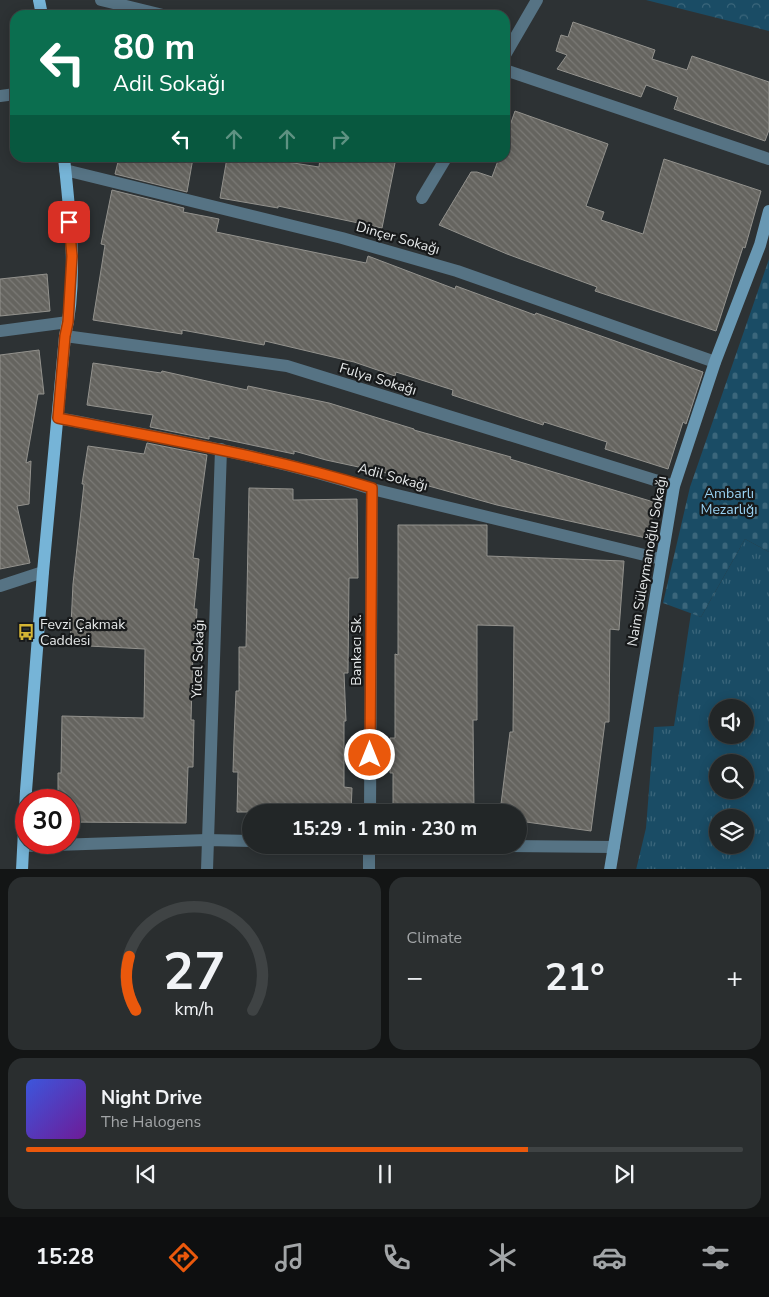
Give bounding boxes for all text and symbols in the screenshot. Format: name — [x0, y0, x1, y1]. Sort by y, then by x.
text: 80 m — [113, 24, 195, 71]
icon: left — [30, 30, 95, 95]
text: Adil Sokağı — [113, 69, 225, 99]
icon: left — [167, 125, 195, 153]
icon: ahead — [220, 125, 248, 153]
icon: ahead — [273, 125, 301, 153]
icon: right — [326, 125, 354, 153]
pin — [48, 201, 90, 243]
icon: arrive — [55, 208, 83, 236]
street label: Dinçer Sokağı — [354, 217, 442, 259]
street label: Fulya Sokağı — [337, 358, 419, 400]
street label: Adil Sokağı — [356, 459, 430, 495]
street label: Naim Süleymanoğlu Sokağı — [623, 474, 671, 648]
park label: Ambarlı Mezarlığı — [700, 484, 758, 519]
street label: Bankacı Sk. — [347, 614, 366, 686]
place label: Fevzi Çakmak Caddesi — [40, 615, 126, 650]
street label: Yücel Sokağı — [187, 619, 209, 700]
bus stop icon: Fevzi Çakmak Caddesi — [16, 622, 36, 642]
map controls — [709, 699, 754, 854]
button: sound — [709, 699, 754, 744]
position arrow — [343, 728, 395, 780]
button: search — [709, 754, 754, 799]
speed limit sign: 30 — [15, 789, 80, 854]
button: layers — [709, 809, 754, 854]
text: 15:29 · 1 min · 230 m — [292, 816, 477, 842]
text: Climate — [407, 927, 462, 949]
text: 27 — [163, 936, 225, 1007]
text: 21° — [545, 952, 605, 1003]
text: − — [407, 959, 423, 997]
text: + — [726, 959, 743, 997]
text: km/h — [175, 997, 214, 1021]
text: Night Drive — [101, 1085, 202, 1111]
text: The Halogens — [101, 1111, 201, 1133]
icon: previous — [132, 1160, 160, 1188]
icon: pause — [371, 1160, 399, 1188]
icon: next — [610, 1160, 638, 1188]
icon: directions — [166, 1240, 201, 1275]
icon: music — [272, 1240, 307, 1275]
icon: phone — [379, 1240, 414, 1275]
icon: climate — [485, 1240, 520, 1275]
icon: car — [592, 1240, 627, 1275]
icon: filters — [698, 1240, 733, 1275]
text: 15:28 — [36, 1242, 94, 1272]

